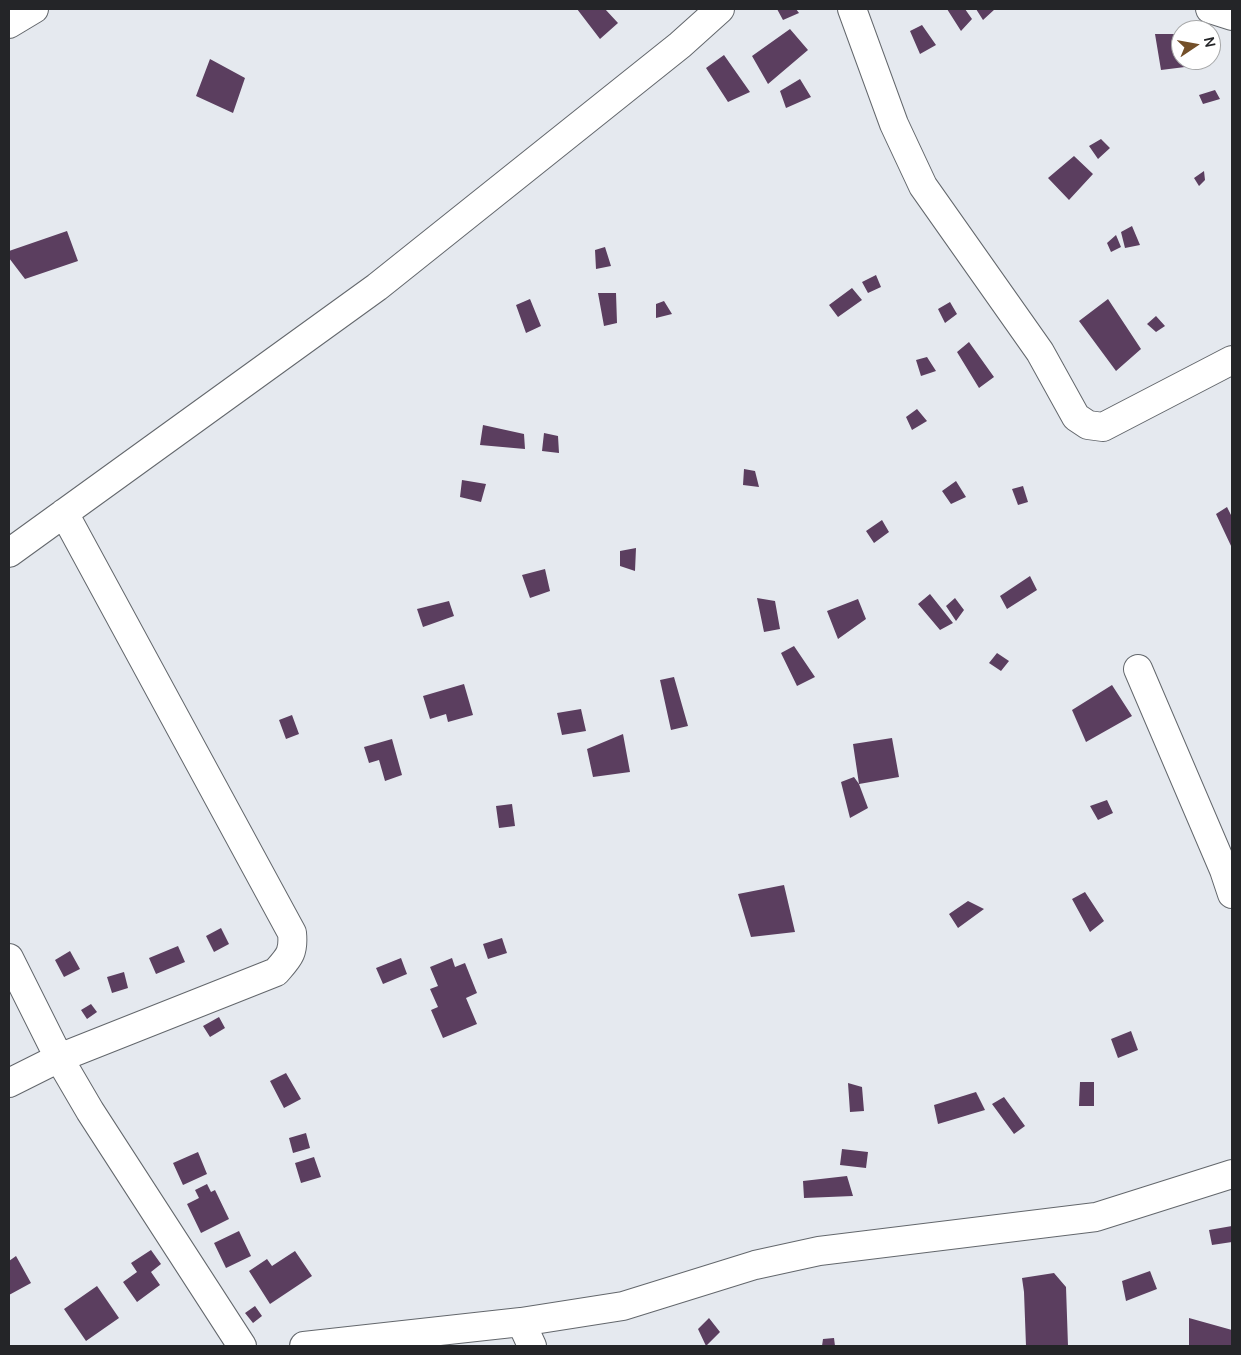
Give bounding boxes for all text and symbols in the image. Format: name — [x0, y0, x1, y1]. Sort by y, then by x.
north arrow — [1171, 20, 1221, 70]
text: N — [1200, 35, 1221, 49]

